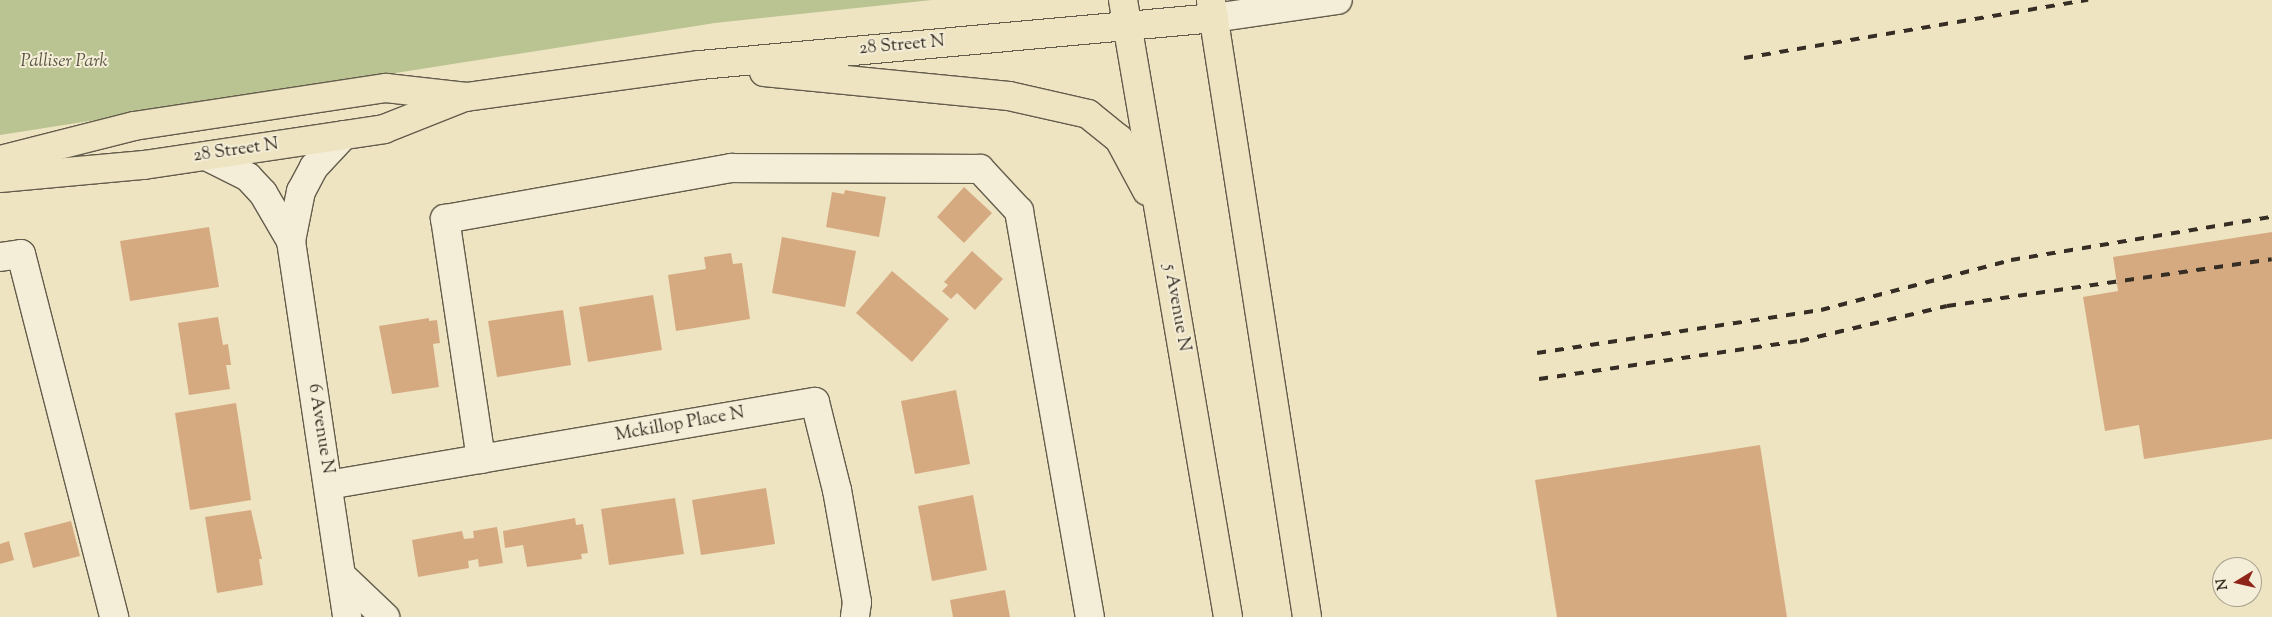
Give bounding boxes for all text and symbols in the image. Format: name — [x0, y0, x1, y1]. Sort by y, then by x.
street label: 28 Street N — [858, 31, 946, 61]
park label: Palliser Park — [20, 51, 108, 73]
street label: 28 Street N — [192, 134, 280, 168]
street label: 5 Avenue N — [1158, 263, 1194, 353]
street label: 6 Avenue N — [302, 382, 338, 476]
street label: Mckillop Place N — [614, 403, 746, 447]
north arrow — [2212, 557, 2262, 607]
text: N — [2212, 577, 2234, 591]

